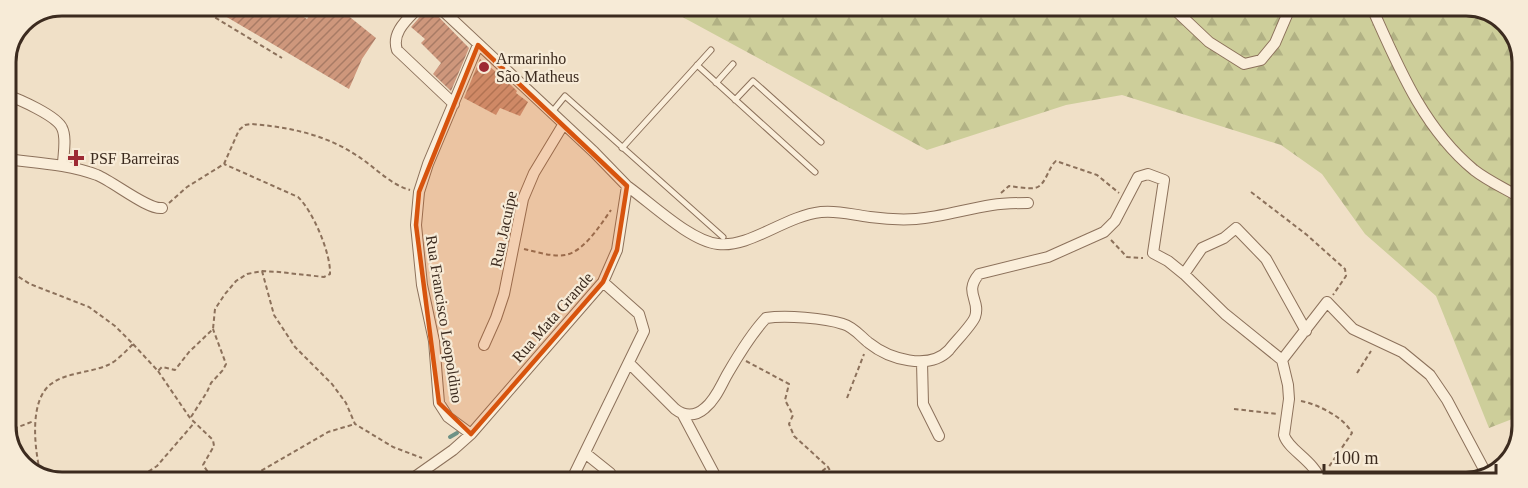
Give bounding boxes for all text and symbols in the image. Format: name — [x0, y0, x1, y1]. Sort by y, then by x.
place label: Armarinho São Matheus — [496, 50, 579, 85]
marker: Armarinho São Matheus — [477, 60, 491, 74]
marker: PSF Barreiras — [67, 149, 85, 167]
place label: PSF Barreiras — [90, 150, 179, 167]
street label: Rua Jacuípe — [487, 189, 521, 269]
street label: Rua Francisco Leopoldino — [422, 234, 466, 404]
street label: Rua Mata Grande — [509, 269, 596, 366]
scale bar — [1324, 437, 1496, 475]
text: 100 m — [1333, 448, 1379, 468]

